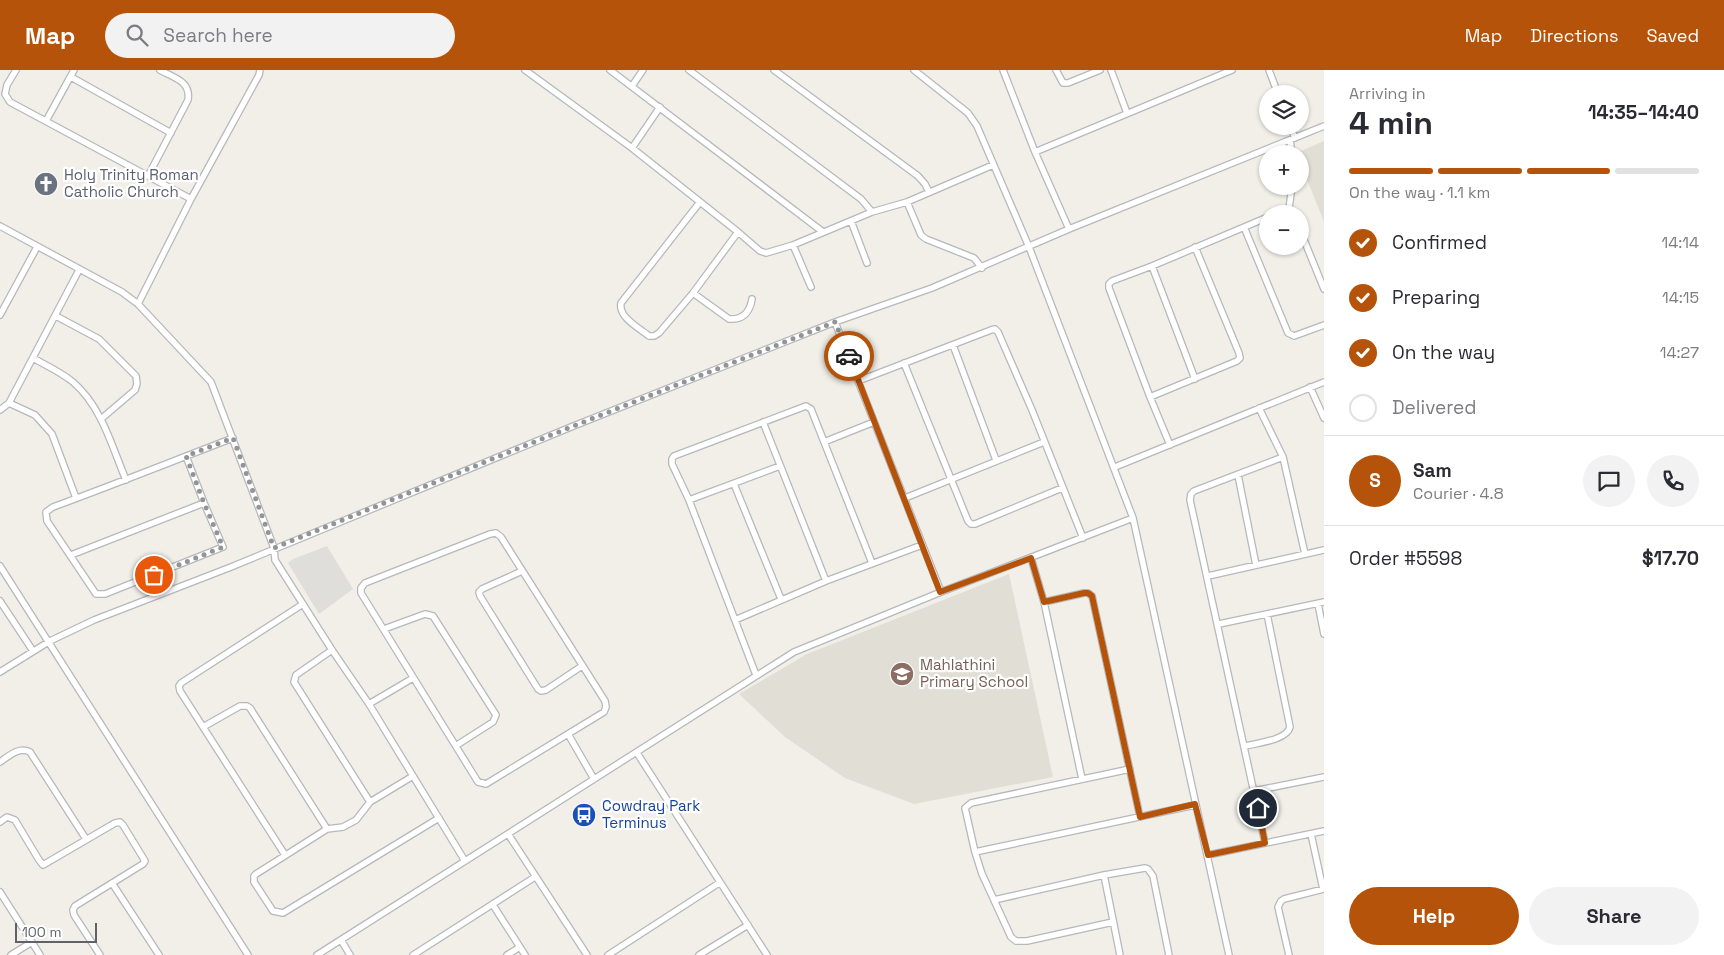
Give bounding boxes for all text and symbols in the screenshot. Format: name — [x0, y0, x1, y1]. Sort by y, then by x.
search box — [105, 13, 455, 58]
text: Map — [25, 20, 75, 51]
icon: search — [123, 21, 151, 49]
text: Search here — [163, 23, 273, 48]
text: Map — [1465, 24, 1502, 47]
text: Directions — [1530, 24, 1619, 47]
text: Saved — [1647, 24, 1699, 47]
text: Arriving in — [1349, 83, 1426, 104]
map controls — [1259, 85, 1309, 255]
button: layers — [1259, 85, 1309, 135]
text: 14:35–14:40 — [1588, 100, 1699, 125]
text: 4 min — [1349, 103, 1433, 143]
button: + — [1259, 145, 1309, 195]
place label: Holy Trinity Roman Catholic Church — [64, 165, 199, 201]
church icon: Holy Trinity Roman Catholic Church — [33, 171, 59, 197]
text: On the way · 1.1 km — [1349, 182, 1490, 203]
button: − — [1259, 205, 1309, 255]
icon: check — [1349, 229, 1377, 257]
text: Confirmed — [1392, 230, 1487, 255]
text: 14:14 — [1662, 232, 1699, 253]
icon: check — [1349, 284, 1377, 312]
text: Preparing — [1392, 285, 1480, 310]
text: 14:15 — [1662, 287, 1699, 308]
courier — [824, 331, 874, 381]
icon: check — [1349, 339, 1377, 367]
text: On the way — [1392, 340, 1495, 365]
icon: car — [835, 342, 863, 370]
text: 14:27 — [1660, 342, 1699, 363]
text: Delivered — [1392, 395, 1477, 420]
button: chat — [1583, 455, 1635, 507]
button: phone — [1647, 455, 1699, 507]
text: Sam — [1413, 458, 1452, 483]
text: S — [1369, 468, 1381, 493]
text: Courier · 4.8 — [1413, 483, 1504, 504]
text: Order #5598 — [1349, 546, 1462, 571]
text: $17.70 — [1642, 546, 1699, 571]
pin — [133, 554, 175, 596]
icon: bag — [140, 561, 168, 589]
place label: Mahlathini Primary School — [920, 655, 1028, 691]
school or university icon: Mahlathini Primary School — [889, 661, 915, 687]
pin — [1237, 787, 1279, 829]
icon: home — [1244, 794, 1272, 822]
place label: Cowdray Park Terminus — [602, 796, 700, 832]
bus stop icon: Cowdray Park Terminus — [571, 802, 597, 828]
button: Help — [1349, 887, 1519, 945]
button: Share — [1529, 887, 1699, 945]
scale bar — [15, 920, 98, 943]
text: 100 m — [22, 923, 61, 941]

